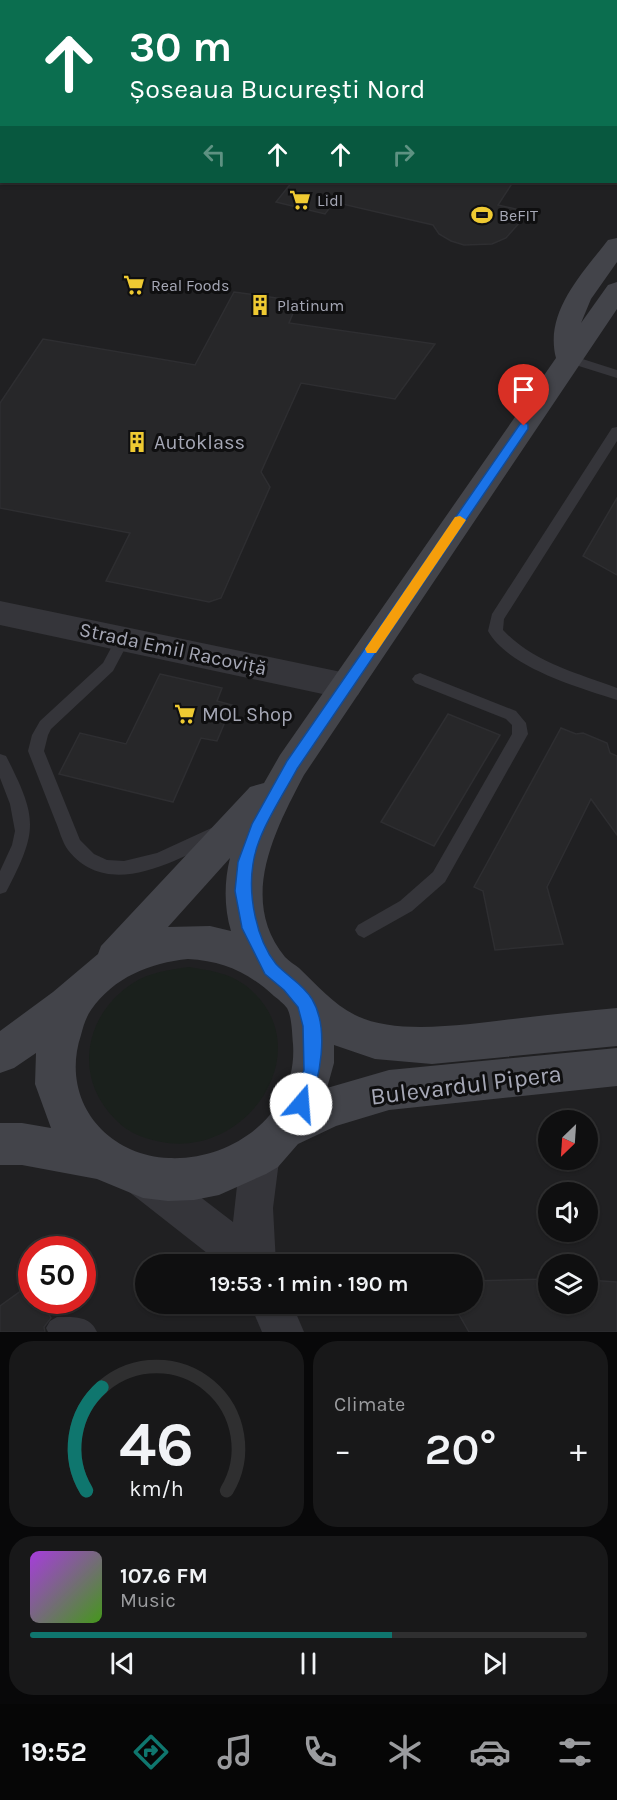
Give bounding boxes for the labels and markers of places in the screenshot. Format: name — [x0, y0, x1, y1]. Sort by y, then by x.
supermarket icon: Lidl — [288, 188, 312, 212]
place label: Lidl — [317, 191, 343, 210]
sports icon: BeFIT — [470, 203, 494, 227]
place label: BeFIT — [499, 206, 538, 225]
supermarket icon: Real Foods — [122, 273, 146, 297]
place label: Real Foods — [151, 276, 229, 295]
building icon: Platinum — [248, 293, 272, 317]
place label: Platinum — [277, 296, 344, 315]
pin — [498, 364, 549, 426]
building icon: Autoklass — [125, 430, 149, 454]
place label: Autoklass — [154, 431, 245, 454]
supermarket icon: MOL Shop — [173, 702, 197, 726]
place label: MOL Shop — [202, 703, 293, 726]

